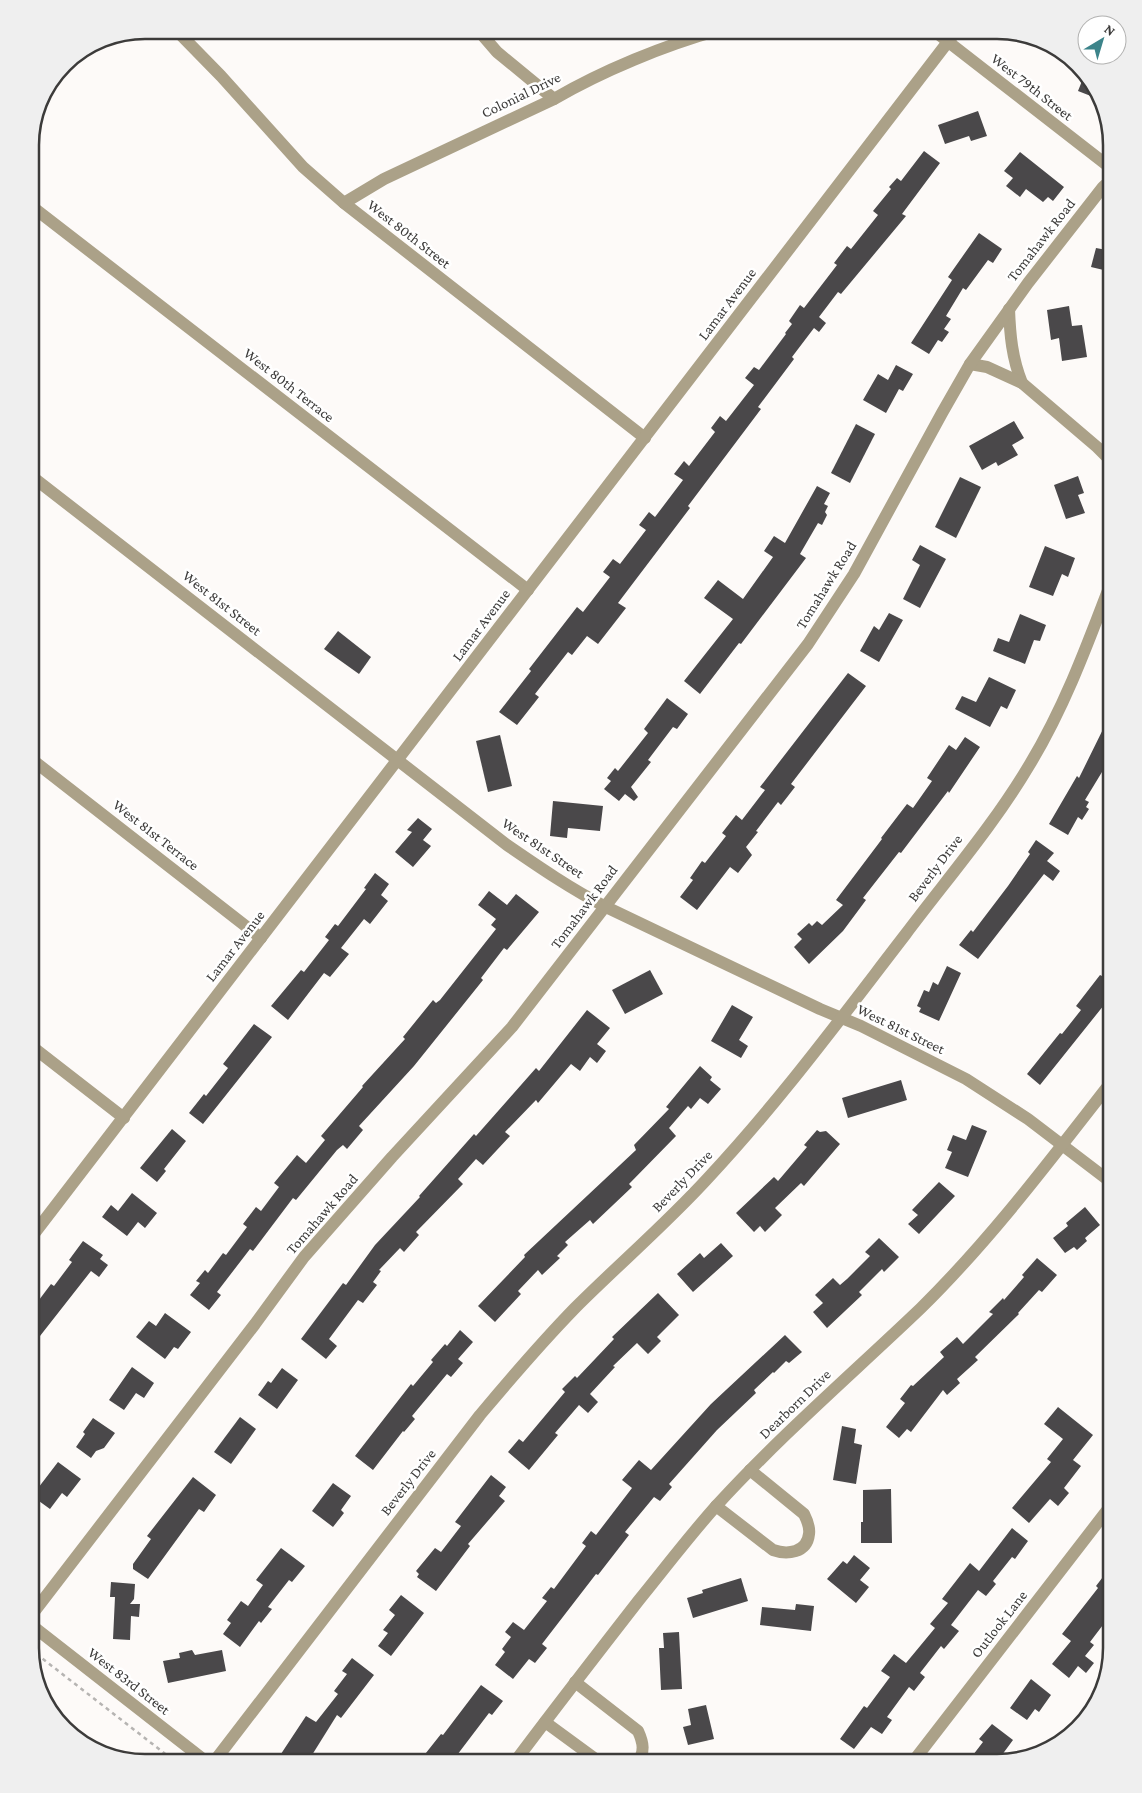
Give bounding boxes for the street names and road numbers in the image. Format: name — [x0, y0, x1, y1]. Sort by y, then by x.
street label: West 79th Street — [988, 50, 1077, 124]
street label: Colonial Drive — [479, 69, 563, 121]
street label: Tomahawk Road — [1004, 195, 1078, 284]
street label: West 80th Street — [364, 197, 455, 272]
street label: Lamar Avenue — [695, 265, 759, 343]
street label: West 80th Terrace — [241, 345, 338, 425]
street label: Tomahawk Road — [793, 538, 859, 632]
street label: West 81st Street — [180, 567, 265, 639]
street label: Lamar Avenue — [449, 586, 513, 664]
street label: West 81st Terrace — [110, 797, 202, 874]
street label: West 81st Street — [499, 815, 588, 882]
street label: Beverly Drive — [905, 831, 966, 905]
street label: Tomahawk Road — [547, 862, 621, 952]
street label: Lamar Avenue — [202, 907, 268, 985]
street label: West 81st Street — [855, 1001, 948, 1058]
street label: Beverly Drive — [649, 1147, 716, 1216]
street label: Tomahawk Road — [283, 1171, 361, 1257]
street label: Dearborn Drive — [756, 1366, 834, 1442]
street label: Beverly Drive — [377, 1445, 440, 1519]
street label: Outlook Lane — [968, 1587, 1030, 1661]
street label: West 83rd Street — [85, 1644, 174, 1718]

